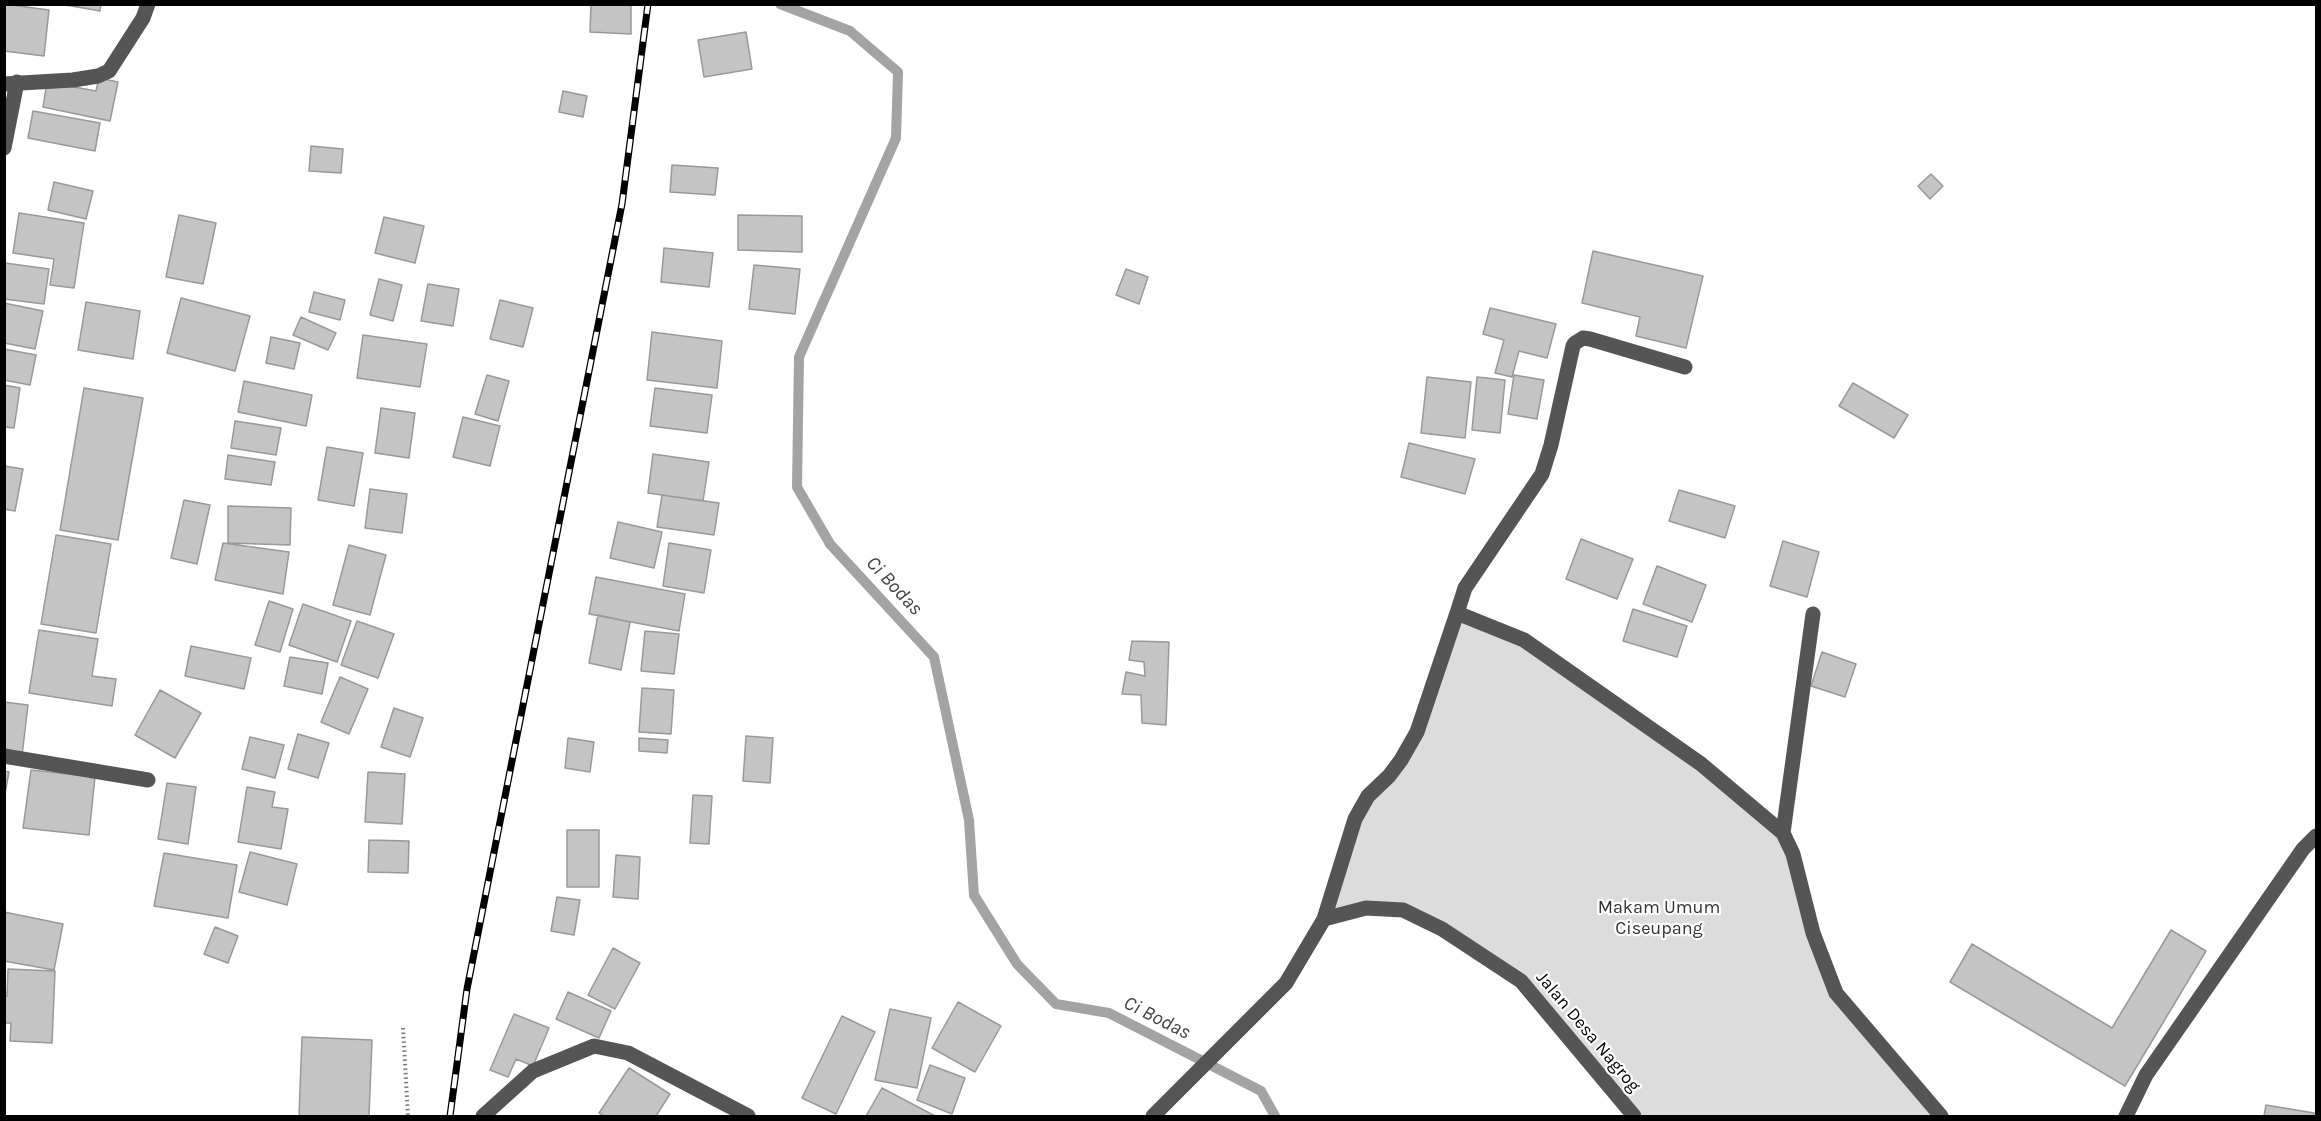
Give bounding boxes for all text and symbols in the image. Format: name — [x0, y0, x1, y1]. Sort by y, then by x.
water label: Ci Bodas — [861, 552, 927, 620]
park label: Makam Umum Ciseupang — [1598, 897, 1720, 940]
street label: Jalan Desa Nagrog — [1531, 967, 1645, 1097]
water label: Ci Bodas — [1119, 991, 1195, 1045]

